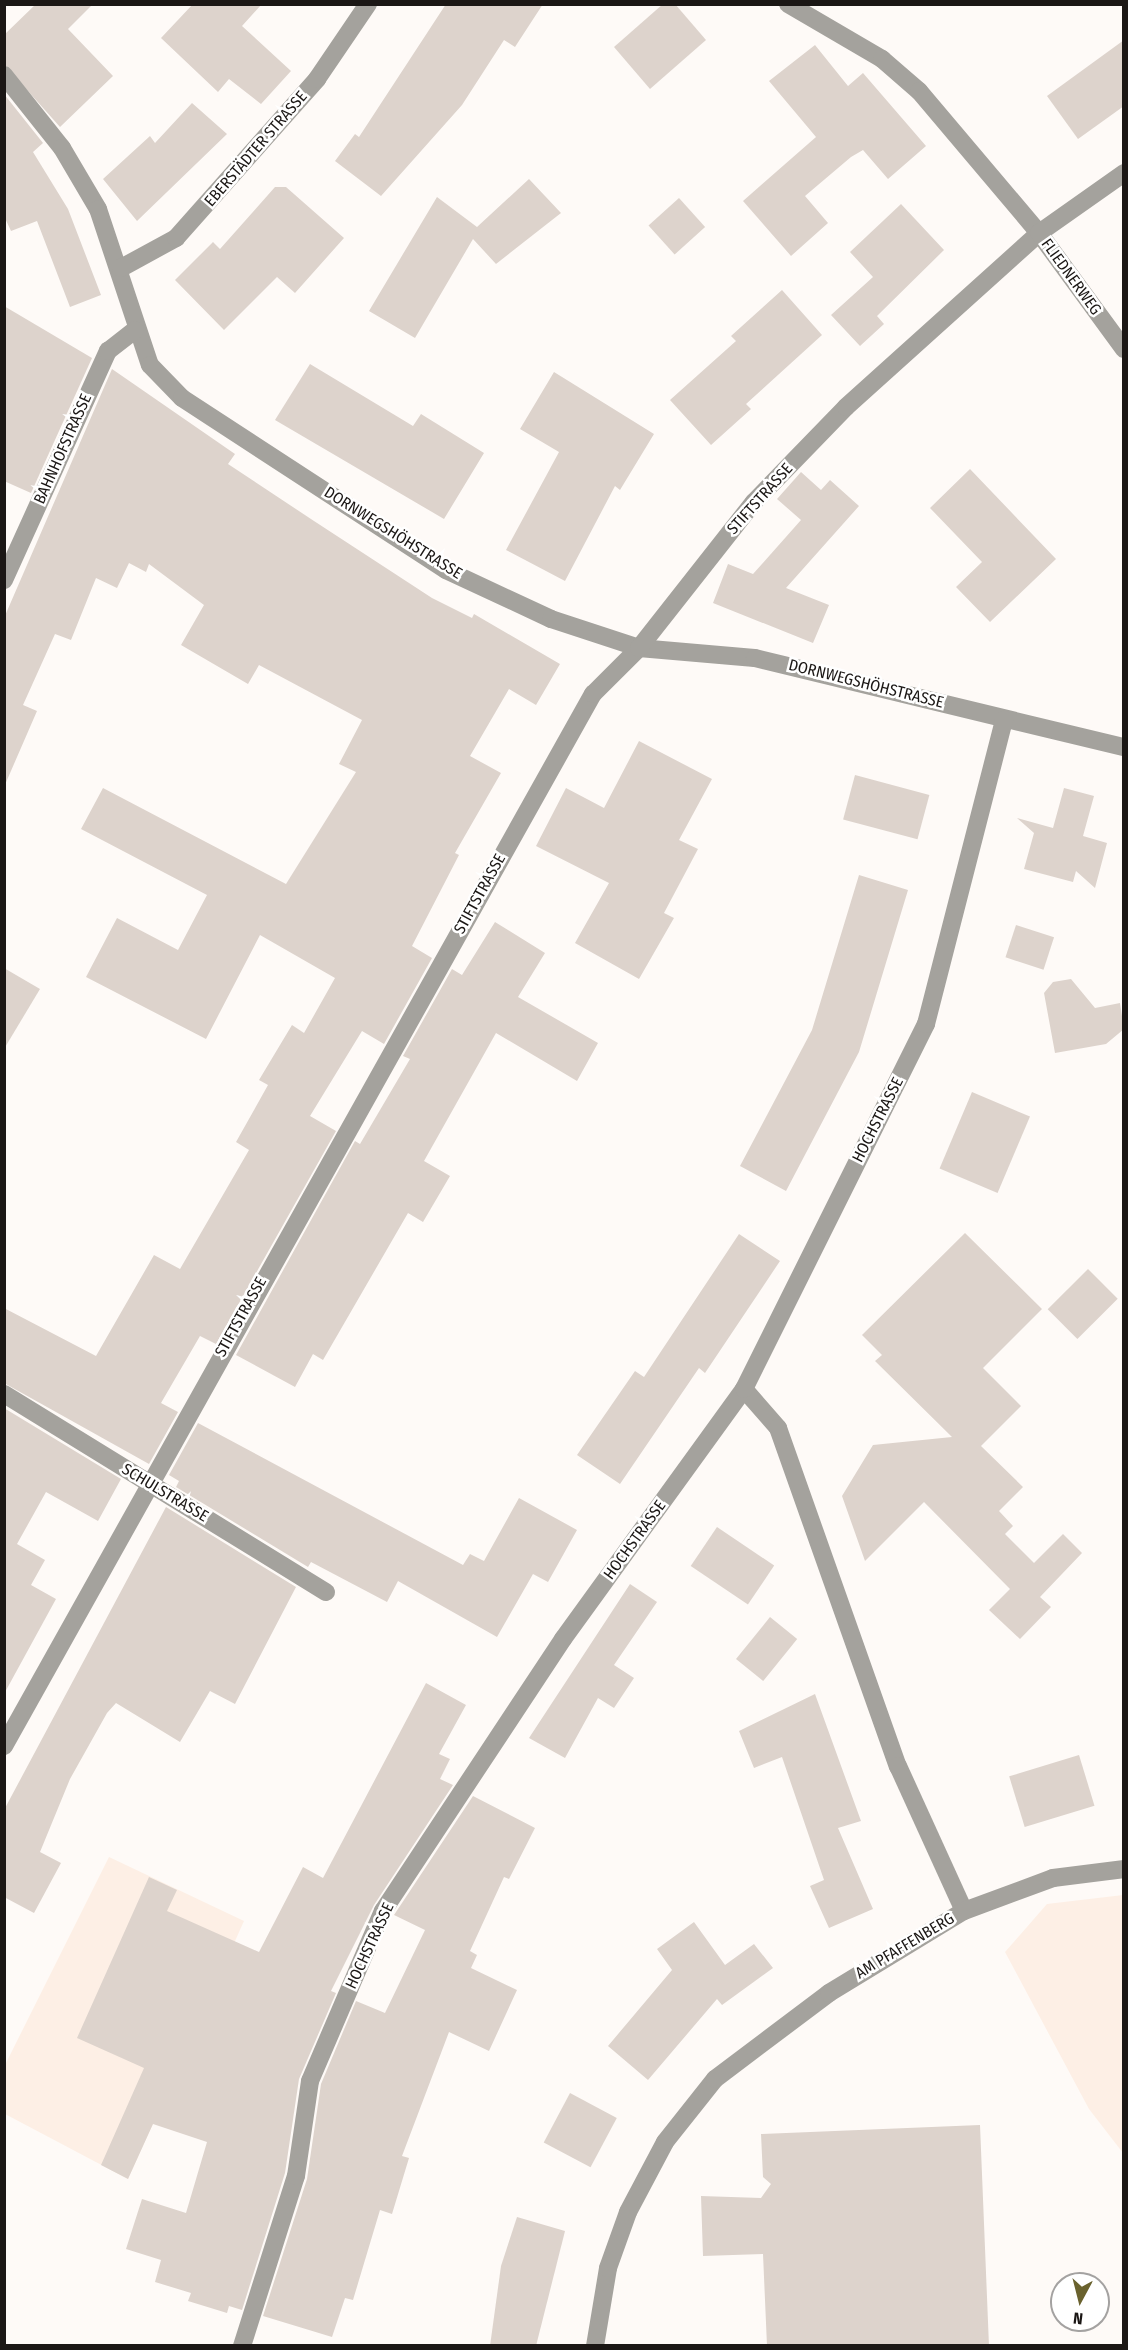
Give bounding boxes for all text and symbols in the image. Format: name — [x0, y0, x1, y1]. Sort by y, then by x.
street label: EBERSTÄDTER STRASSE — [201, 87, 311, 211]
street label: FLIEDNERWEG — [1037, 235, 1105, 319]
street label: BAHNHOFSTRASSE — [30, 391, 96, 507]
street label: STIFTSTRASSE — [723, 460, 797, 538]
street label: DORNWEGSHÖHSTRASSE — [321, 483, 465, 583]
street label: DORNWEGSHÖHSTRASSE — [787, 655, 945, 713]
street label: STIFTSTRASSE — [450, 851, 510, 937]
street label: HOCHSTRASSE — [848, 1074, 908, 1166]
street label: STIFTSTRASSE — [211, 1274, 271, 1360]
street label: SCHULSTRASSE — [118, 1460, 212, 1526]
street label: HOCHSTRASSE — [600, 1497, 670, 1583]
street label: HOCHSTRASSE — [342, 1900, 398, 1992]
street label: AM PFAFFENBERG — [852, 1909, 958, 1983]
north arrow — [1050, 2272, 1110, 2332]
text: N — [1072, 2308, 1084, 2328]

